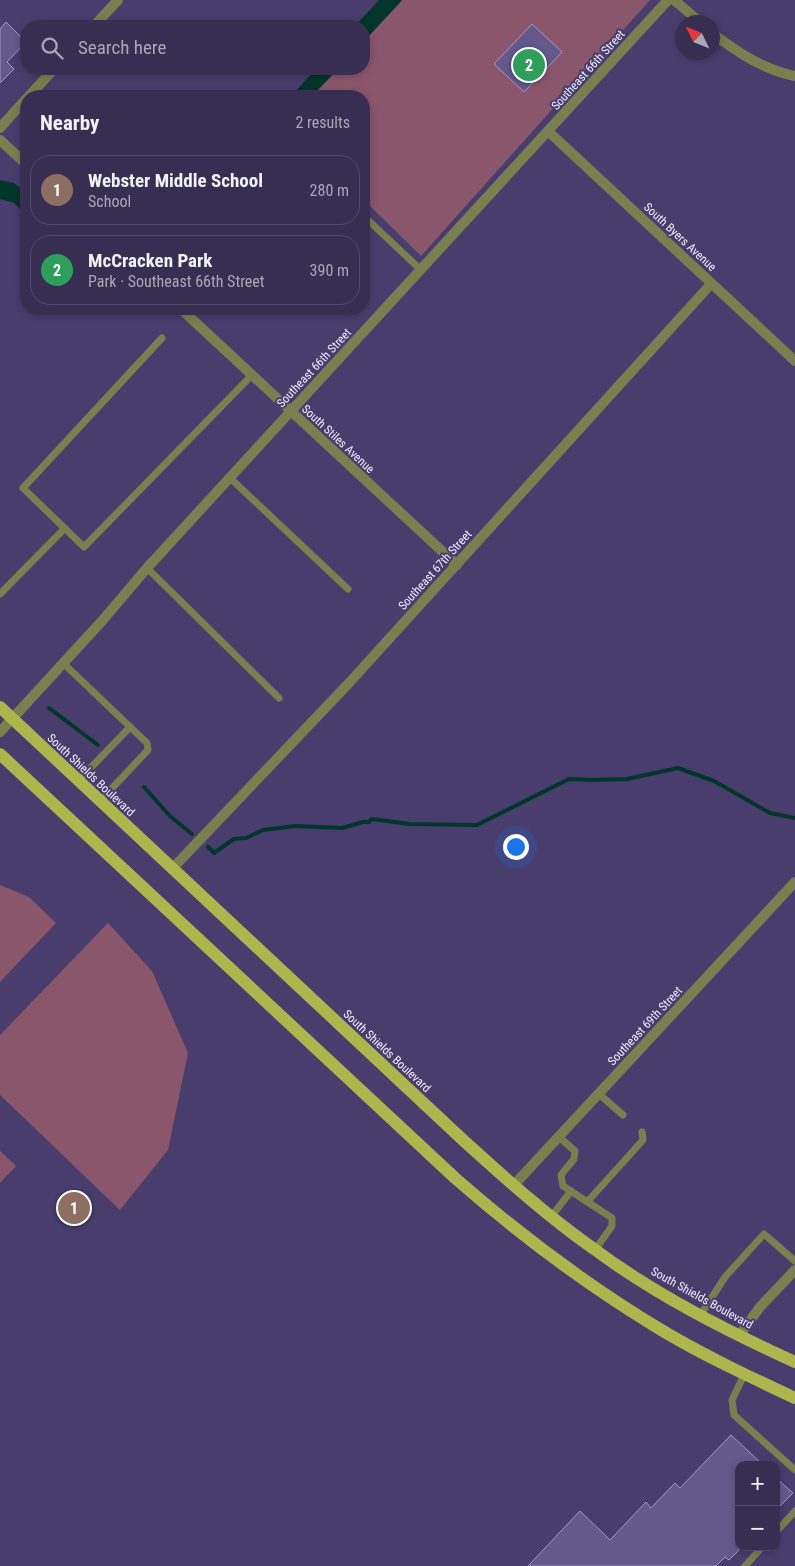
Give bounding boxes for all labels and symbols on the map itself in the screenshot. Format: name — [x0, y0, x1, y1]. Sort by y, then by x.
north arrow — [675, 15, 720, 60]
street label: Southeast 66th Street — [548, 27, 628, 113]
pin: 2 — [513, 46, 545, 84]
street label: South Byers Avenue — [641, 200, 719, 274]
street label: Southeast 66th Street — [274, 325, 354, 410]
street label: South Stiles Avenue — [299, 402, 377, 476]
street label: Southeast 67th Street — [395, 527, 475, 613]
street label: South Shields Boulevard — [44, 731, 138, 819]
your location — [503, 834, 529, 860]
street label: Southeast 69th Street — [605, 983, 685, 1068]
street label: South Shields Boulevard — [340, 1007, 434, 1095]
pin: 1 — [58, 1189, 90, 1227]
street label: South Shields Boulevard — [649, 1264, 755, 1332]

